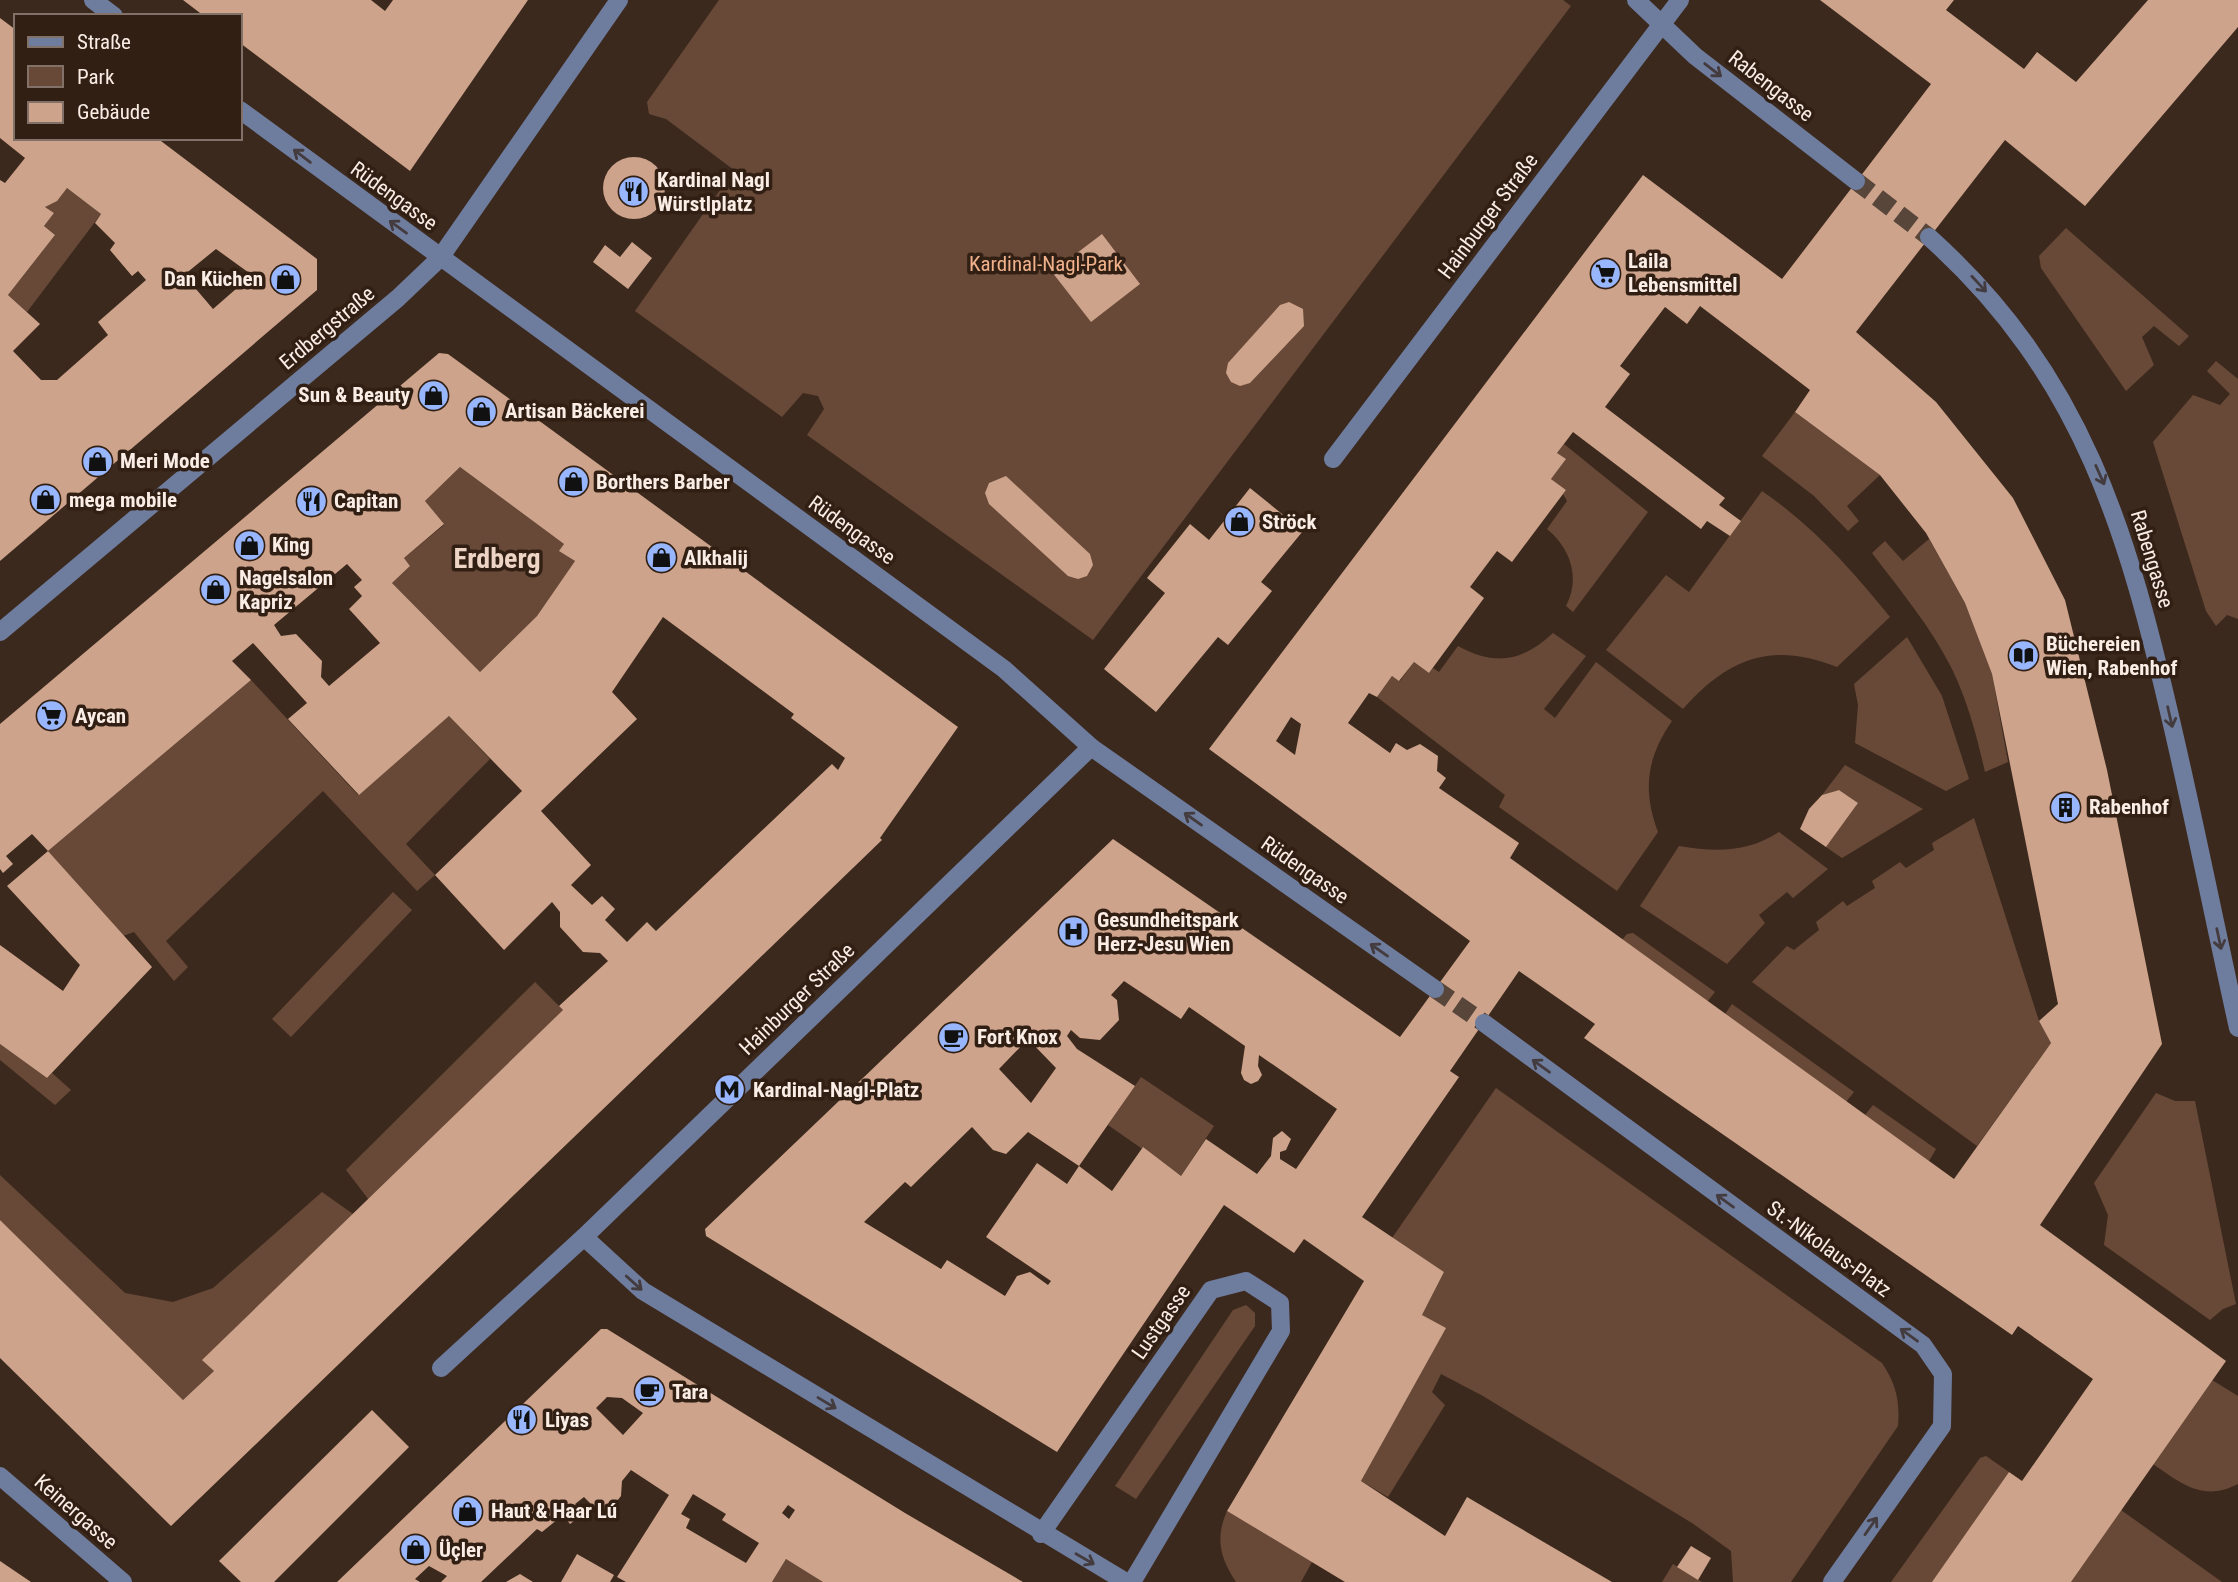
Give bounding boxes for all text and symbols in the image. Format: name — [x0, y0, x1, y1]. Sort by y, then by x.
legend — [14, 14, 242, 140]
text: Straße — [77, 30, 131, 54]
street label: Rabengasse — [1724, 45, 1818, 127]
one-way arrow — [1703, 62, 1721, 77]
text: Park — [77, 65, 115, 89]
text: Gebäude — [77, 100, 150, 124]
one-way arrow — [292, 149, 311, 164]
street label: Hainburger Straße — [1433, 149, 1543, 283]
street label: Rüdengasse — [346, 157, 442, 236]
place label: Kardinal Nagl Würstlplatz — [657, 168, 770, 216]
restaurant icon: Kardinal Nagl Würstlplatz — [617, 175, 651, 209]
one-way arrow — [389, 220, 408, 235]
place label: Laila Lebensmittel — [1628, 249, 1738, 297]
park label: Kardinal-Nagl-Park — [969, 252, 1124, 276]
supermarket icon: Laila Lebensmittel — [1588, 256, 1622, 290]
shop icon: Dan Küchen — [269, 262, 303, 296]
place label: Dan Küchen — [164, 267, 263, 291]
one-way arrow — [1970, 275, 1987, 292]
street label: Erdbergstraße — [275, 281, 379, 375]
shop icon: Sun & Beauty — [416, 378, 450, 412]
place label: Sun & Beauty — [298, 383, 411, 407]
shop icon: Artisan Bäckerei — [465, 394, 499, 428]
place label: Artisan Bäckerei — [505, 399, 645, 423]
shop icon: Meri Mode — [80, 444, 114, 478]
place label: Meri Mode — [120, 449, 210, 473]
one-way arrow — [2094, 464, 2107, 485]
shop icon: Borthers Barber — [556, 465, 590, 499]
place label: Borthers Barber — [596, 470, 730, 494]
shop icon: mega mobile — [29, 483, 63, 517]
restaurant icon: Capitan — [294, 484, 328, 518]
place label: mega mobile — [69, 488, 177, 512]
place label: Capitan — [334, 489, 398, 513]
street label: Rüdengasse — [804, 491, 900, 570]
shop icon: Ströck — [1222, 505, 1256, 539]
street label: Rabengasse — [2126, 507, 2178, 611]
place label: Ströck — [1262, 510, 1317, 534]
shop icon: King — [232, 528, 266, 562]
place label: King — [272, 533, 310, 557]
shop icon: Alkhalij — [644, 541, 678, 575]
district label: Erdberg — [454, 542, 541, 575]
place label: Alkhalij — [684, 546, 748, 570]
place label: Nagelsalon Kapriz — [239, 566, 333, 614]
shop icon: Nagelsalon Kapriz — [199, 573, 233, 607]
place label: Büchereien Wien, Rabenhof — [2046, 632, 2177, 680]
library icon: Büchereien Wien, Rabenhof — [2006, 639, 2040, 673]
supermarket icon: Aycan — [35, 699, 69, 733]
place label: Aycan — [75, 704, 126, 728]
one-way arrow — [2164, 705, 2177, 728]
building icon: Rabenhof — [2049, 790, 2083, 824]
place label: Rabenhof — [2089, 795, 2169, 819]
one-way arrow — [1184, 812, 1203, 826]
street label: Rüdengasse — [1257, 831, 1353, 909]
place label: Gesundheitspark Herz-Jesu Wien — [1097, 908, 1240, 956]
hospital icon: Gesundheitspark Herz-Jesu Wien — [1057, 915, 1091, 949]
one-way arrow — [2212, 927, 2226, 950]
street label: Hainburger Straße — [735, 938, 859, 1060]
one-way arrow — [1370, 943, 1390, 957]
cafe icon: Fort Knox — [937, 1020, 971, 1054]
place label: Fort Knox — [977, 1025, 1058, 1049]
one-way arrow — [1532, 1059, 1551, 1074]
metro station icon: Kardinal-Nagl-Platz — [713, 1073, 747, 1107]
place label: Kardinal-Nagl-Platz — [753, 1078, 919, 1102]
one-way arrow — [1716, 1194, 1735, 1208]
street label: St.-Nikolaus-Platz — [1762, 1196, 1896, 1302]
one-way arrow — [625, 1275, 643, 1291]
street label: Lustgasse — [1127, 1280, 1195, 1364]
one-way arrow — [1899, 1328, 1918, 1343]
cafe icon: Tara — [632, 1375, 666, 1409]
place label: Tara — [672, 1380, 708, 1404]
one-way arrow — [817, 1397, 837, 1411]
restaurant icon: Liyas — [505, 1403, 539, 1437]
place label: Liyas — [545, 1408, 589, 1432]
street label: Keinergasse — [30, 1470, 122, 1554]
shop icon: Haut & Haar Lú — [451, 1494, 485, 1528]
place label: Haut & Haar Lú — [491, 1499, 617, 1523]
one-way arrow — [1864, 1517, 1878, 1536]
shop icon: Üçler — [399, 1533, 433, 1567]
place label: Üçler — [439, 1538, 483, 1562]
one-way arrow — [1074, 1553, 1095, 1566]

